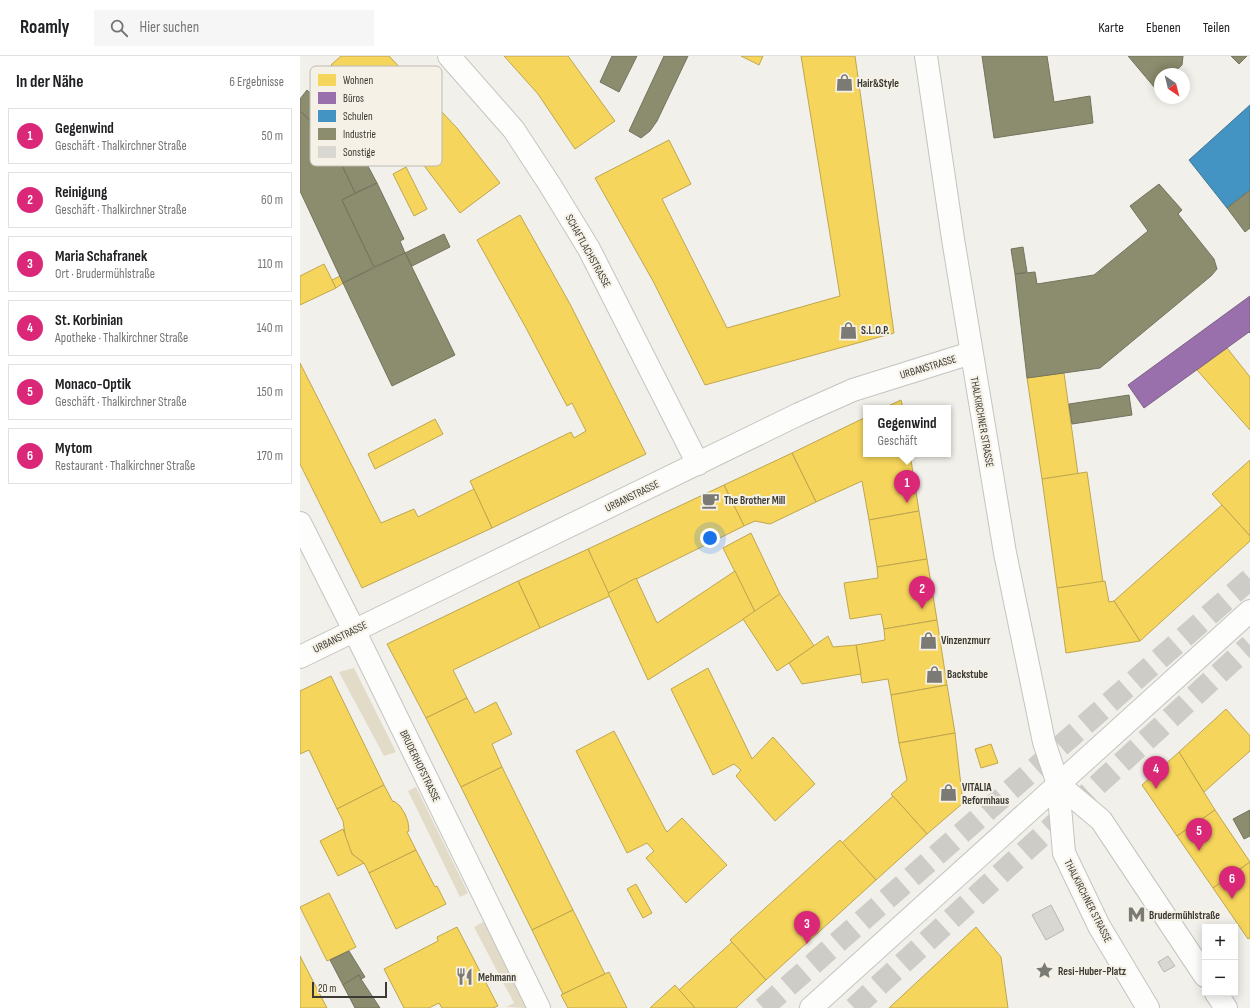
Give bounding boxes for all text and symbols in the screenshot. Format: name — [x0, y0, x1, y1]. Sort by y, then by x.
search box — [94, 10, 374, 46]
text: Roamly — [20, 16, 70, 39]
icon: search — [108, 17, 130, 39]
text: Hier suchen — [140, 18, 199, 37]
text: Karte — [1098, 19, 1124, 36]
text: Ebenen — [1146, 19, 1181, 36]
text: Teilen — [1203, 19, 1230, 36]
legend — [310, 66, 442, 166]
north arrow — [1154, 68, 1190, 104]
text: In der Nähe — [16, 72, 83, 92]
shop icon: Hair&Style — [834, 73, 854, 93]
text: 6 Ergebnisse — [229, 74, 284, 90]
text: Wohnen — [343, 74, 373, 87]
place label: Hair&Style — [857, 77, 899, 90]
text: Büros — [343, 92, 364, 105]
text: Schulen — [343, 110, 373, 123]
text: Gegenwind — [55, 119, 114, 138]
text: 1 — [27, 128, 33, 144]
text: 50 m — [262, 128, 283, 144]
text: Industrie — [343, 128, 376, 141]
text: Geschäft · Thalkirchner Straße — [55, 138, 187, 154]
text: Sonstige — [343, 146, 375, 159]
text: Reinigung — [55, 183, 107, 202]
text: 2 — [27, 192, 33, 208]
text: 60 m — [261, 192, 283, 208]
text: Geschäft · Thalkirchner Straße — [55, 202, 187, 218]
street label: SCHAFTLACHSTRASSE — [563, 212, 613, 290]
text: Maria Schafranek — [55, 247, 147, 266]
text: 3 — [27, 256, 33, 272]
text: 110 m — [258, 256, 283, 272]
text: Ort · Brudermühlstraße — [55, 266, 155, 282]
text: St. Korbinian — [55, 311, 123, 330]
text: 4 — [27, 320, 33, 336]
text: 140 m — [257, 320, 283, 336]
shop icon: S.L.O.P. — [838, 320, 858, 340]
place label: S.L.O.P. — [861, 324, 890, 337]
text: Apotheke · Thalkirchner Straße — [55, 330, 188, 346]
street label: URBANSTRASSE — [898, 352, 958, 382]
text: Monaco-Optik — [55, 375, 131, 394]
street label: THALKIRCHNER STRASSE — [968, 376, 996, 468]
text: 5 — [27, 384, 33, 400]
text: 150 m — [257, 384, 283, 400]
text: Geschäft · Thalkirchner Straße — [55, 394, 187, 410]
popup — [863, 405, 951, 457]
text: Gegenwind — [878, 414, 936, 433]
text: Geschäft — [878, 433, 917, 449]
text: Mytom — [55, 439, 92, 458]
text: 6 — [27, 448, 33, 464]
text: 170 m — [257, 448, 283, 464]
text: Restaurant · Thalkirchner Straße — [55, 458, 195, 474]
pin: 1 — [894, 470, 920, 503]
street label: URBANSTRASSE — [603, 477, 661, 515]
cafe icon: The Brother Mill — [701, 490, 721, 510]
place label: The Brother Mill — [724, 494, 785, 507]
your location — [700, 528, 720, 548]
pin: 2 — [909, 576, 935, 609]
street label: URBANSTRASSE — [311, 618, 369, 656]
shop icon: Vinzenzmurr — [918, 630, 938, 650]
place label: Vinzenzmurr — [941, 634, 991, 647]
shop icon: Backstube — [924, 664, 944, 684]
place label: Backstube — [947, 668, 988, 681]
street label: BRUDERHOFSTRASSE — [397, 728, 443, 804]
pin: 4 — [1143, 756, 1169, 789]
place label: VITALIA Reformhaus — [962, 781, 1009, 807]
shop icon: VITALIA Reformhaus — [939, 783, 959, 803]
pin: 5 — [1186, 818, 1212, 851]
street label: THALKIRCHNER STRASSE — [1061, 857, 1115, 945]
pin: 6 — [1219, 866, 1245, 899]
metro station icon: Brudermühlstraße — [1126, 905, 1146, 925]
place label: Brudermühlstraße — [1149, 909, 1220, 922]
pin: 3 — [794, 911, 820, 944]
map controls — [1202, 924, 1238, 996]
button: + — [1202, 924, 1238, 960]
button: − — [1202, 960, 1238, 996]
place icon: Resi-Huber-Platz — [1035, 961, 1055, 981]
place label: Resi-Huber-Platz — [1058, 965, 1127, 978]
restaurant icon: Mehmann — [455, 967, 475, 987]
place label: Mehmann — [478, 971, 516, 984]
scale bar — [312, 980, 387, 999]
text: 20 m — [318, 982, 336, 995]

